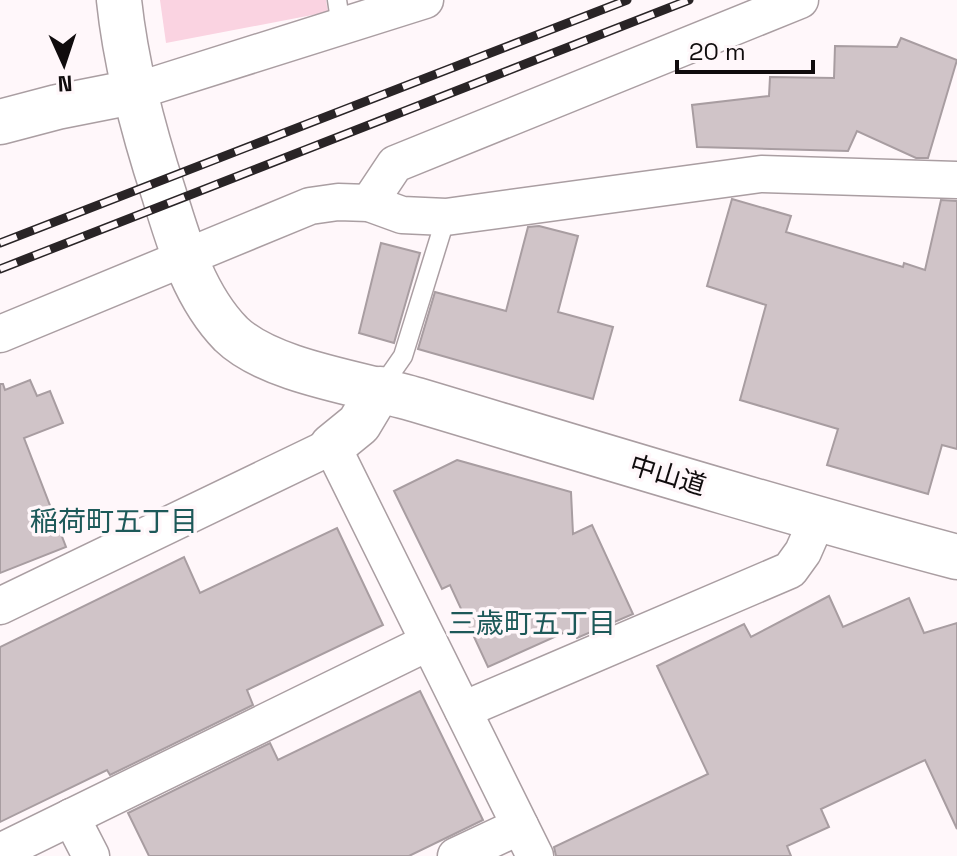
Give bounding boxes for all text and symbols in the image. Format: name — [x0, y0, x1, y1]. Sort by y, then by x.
north arrow — [24, 24, 104, 104]
scale bar — [677, 24, 813, 74]
text: 20 m — [689, 36, 746, 67]
text: N — [57, 70, 73, 98]
street label: 中山道 — [626, 447, 710, 503]
district label: 稲荷町五丁目 — [30, 503, 198, 539]
district label: 三歳町五丁目 — [448, 605, 616, 641]

